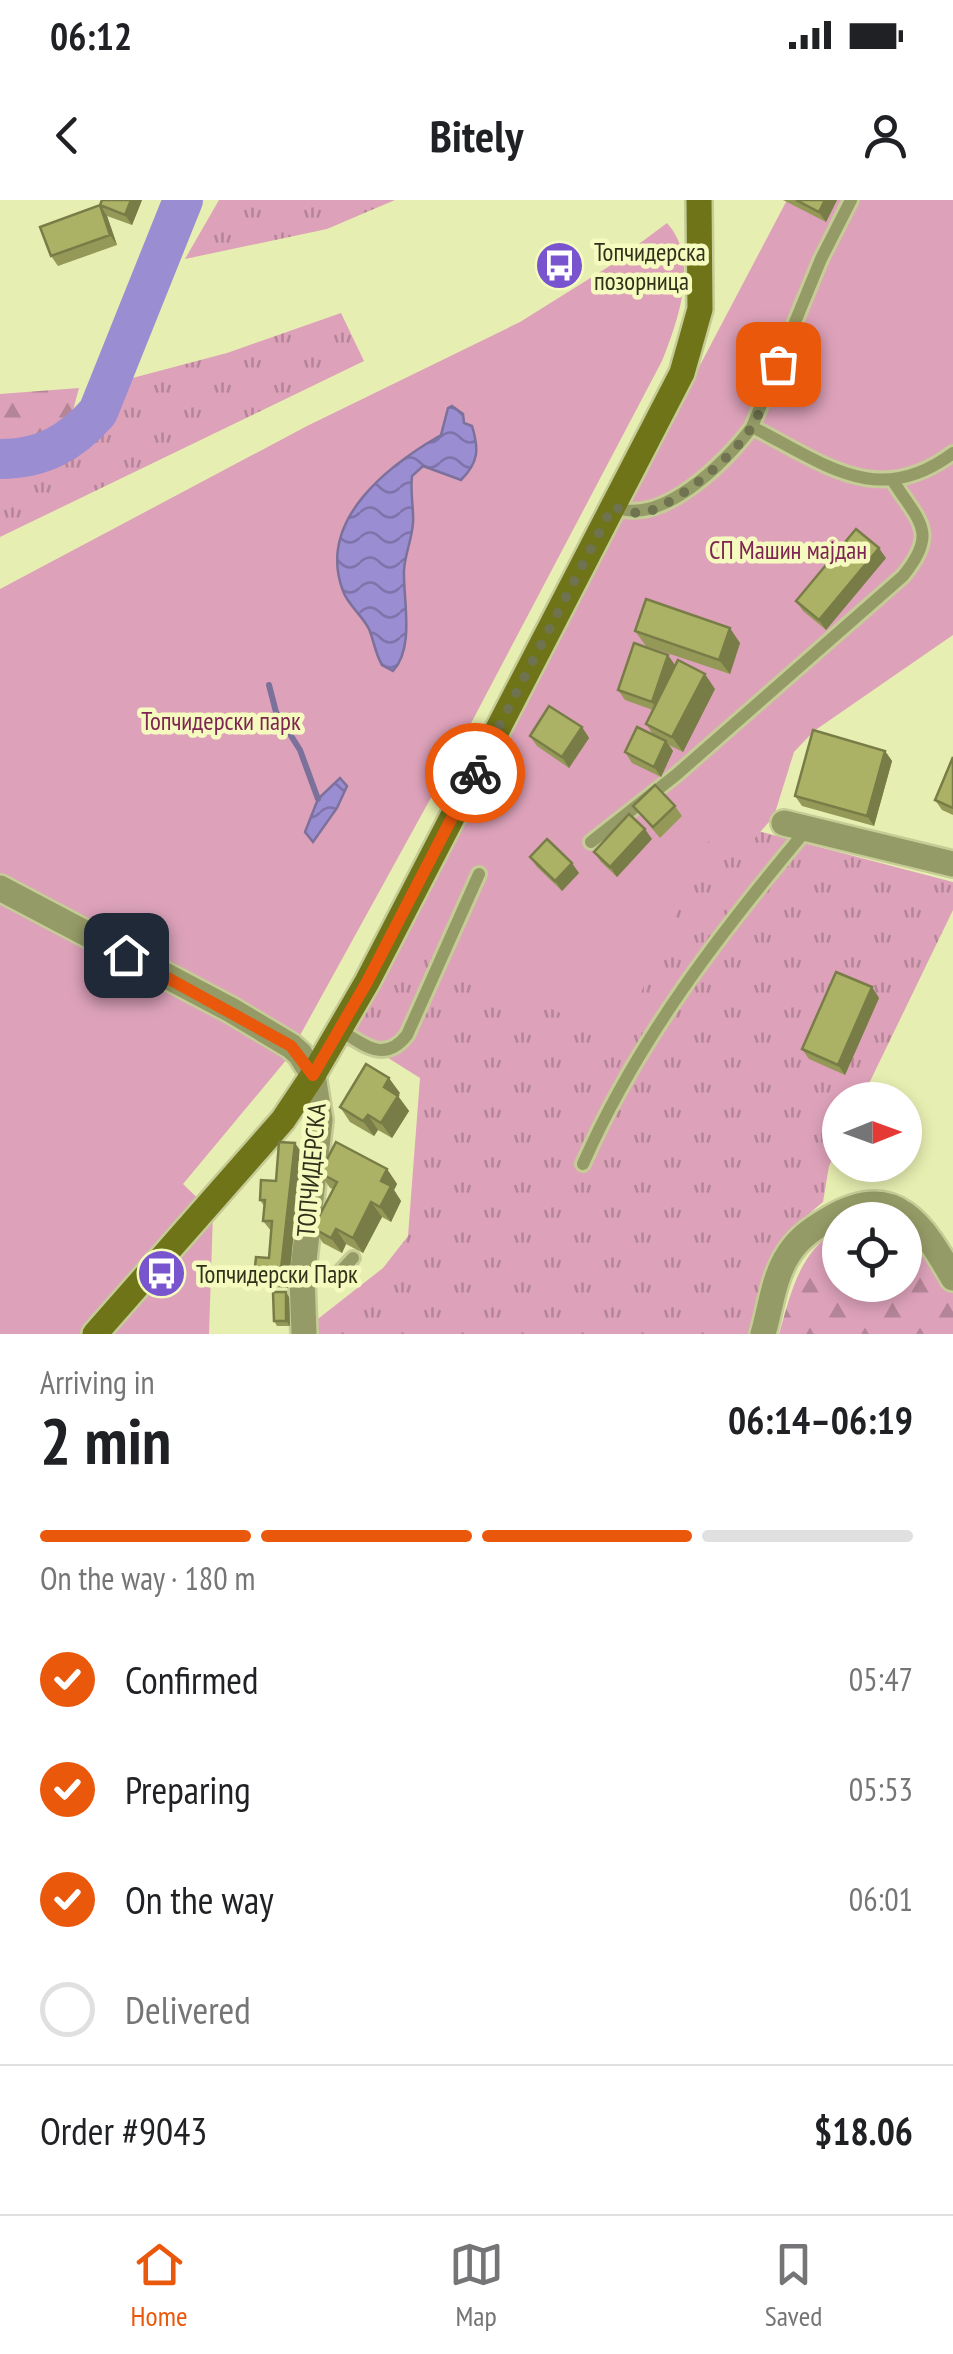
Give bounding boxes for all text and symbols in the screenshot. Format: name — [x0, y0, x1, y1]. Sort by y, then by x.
text: 06:12 — [50, 11, 132, 60]
text: Bitely — [430, 106, 523, 164]
icon: back — [40, 108, 95, 163]
icon: person — [858, 108, 913, 163]
place label: Топчидерска позорница — [594, 236, 706, 297]
bus stop icon: Топчидерска позорница — [533, 240, 585, 292]
pin — [736, 322, 821, 407]
icon: bag — [751, 337, 806, 392]
park label: СП Машин мајдан — [709, 534, 867, 566]
park label: Топчидерски парк — [141, 705, 301, 737]
courier — [425, 723, 525, 823]
icon: bike — [448, 746, 503, 801]
pin — [84, 913, 169, 998]
icon: home — [99, 928, 154, 983]
north arrow — [822, 1082, 922, 1182]
map controls — [822, 1082, 922, 1302]
street label: ТОПЧИДЕРСКА — [289, 1102, 333, 1238]
button: locate — [822, 1202, 922, 1302]
bus stop icon: Топчидерски Парк — [135, 1248, 187, 1300]
place label: Топчидерски Парк — [196, 1258, 358, 1290]
text: Arriving in — [40, 1361, 155, 1403]
text: 06:14–06:19 — [728, 1395, 913, 1444]
text: 2 min — [40, 1398, 171, 1482]
text: On the way · 180 m — [40, 1557, 255, 1599]
icon: check — [40, 1652, 95, 1707]
text: Confirmed — [125, 1655, 258, 1704]
text: 05:47 — [849, 1658, 913, 1700]
icon: check — [40, 1762, 95, 1817]
text: Preparing — [125, 1765, 251, 1814]
text: 05:53 — [849, 1768, 913, 1810]
icon: check — [40, 1872, 95, 1927]
text: On the way — [125, 1875, 273, 1924]
text: 06:01 — [849, 1878, 913, 1920]
text: Delivered — [125, 1985, 251, 2034]
text: Order #9043 — [40, 2106, 207, 2155]
text: $18.06 — [814, 2106, 913, 2155]
tab: Home — [131, 2237, 187, 2334]
tab: Map — [449, 2237, 504, 2334]
tab: Saved — [765, 2237, 822, 2334]

